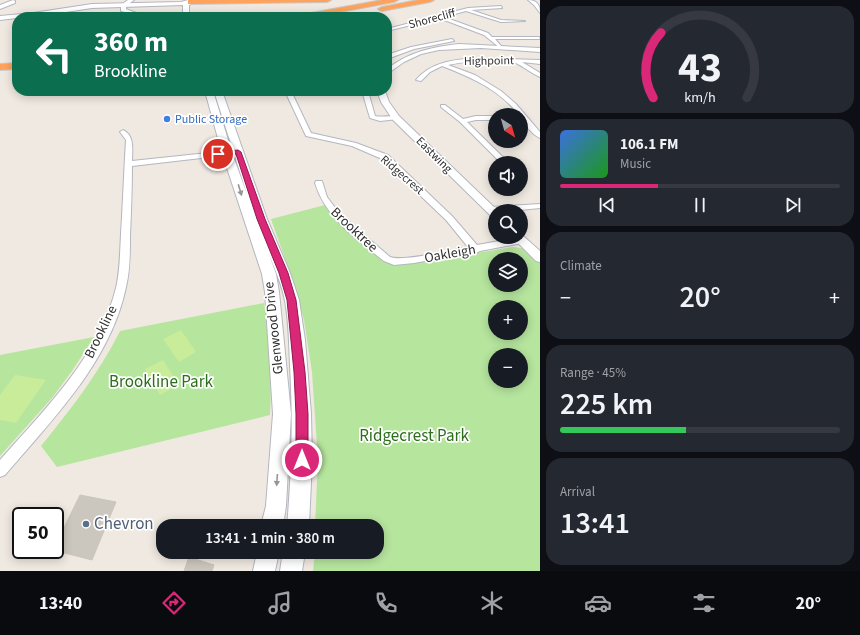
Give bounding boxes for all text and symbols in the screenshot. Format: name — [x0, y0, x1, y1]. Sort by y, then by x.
street label: Shorecliff — [407, 4, 458, 33]
text: 360 m — [94, 22, 168, 62]
icon: left — [28, 28, 80, 80]
text: 43 — [678, 37, 722, 97]
street label: Highpoint — [464, 52, 514, 70]
text: Brookline — [94, 59, 167, 84]
text: km/h — [684, 86, 716, 107]
north arrow — [488, 108, 528, 148]
map controls — [488, 108, 528, 388]
place label: Public Storage — [175, 111, 247, 128]
marker: Public Storage — [162, 114, 172, 124]
street label: Eastwing — [412, 133, 456, 177]
text: 106.1 FM — [620, 134, 678, 155]
pin — [201, 137, 235, 171]
icon: arrive — [207, 143, 229, 165]
street label: Ridgecrest — [377, 151, 427, 199]
text: Music — [620, 155, 651, 173]
button: sound — [488, 156, 528, 196]
one-way arrow — [237, 184, 243, 196]
icon: previous — [596, 194, 618, 216]
icon: pause — [689, 194, 711, 216]
icon: next — [782, 194, 804, 216]
street label: Brooktree — [326, 203, 382, 257]
button: search — [488, 204, 528, 244]
street label: Oakleigh — [423, 240, 477, 268]
button: layers — [488, 252, 528, 292]
text: Climate — [560, 257, 602, 275]
text: 20° — [679, 276, 721, 319]
street label: Glenwood Drive — [259, 281, 289, 375]
text: − — [560, 282, 571, 314]
text: + — [829, 282, 840, 314]
button: + — [488, 300, 528, 340]
street label: Brookline — [80, 302, 122, 362]
button: − — [488, 348, 528, 388]
text: Range · 45% — [560, 364, 626, 382]
park label: Brookline Park — [109, 370, 214, 394]
text: 225 km — [560, 383, 653, 426]
park label: Ridgecrest Park — [359, 424, 469, 448]
position arrow — [281, 439, 323, 481]
one-way arrow — [274, 474, 281, 486]
text: Arrival — [560, 483, 595, 501]
text: 13:41 — [560, 502, 630, 545]
speed limit sign: 50 — [12, 507, 64, 559]
place label: Chevron — [94, 512, 154, 536]
marker: Chevron — [81, 519, 91, 529]
text: 13:41 · 1 min · 380 m — [205, 528, 335, 549]
icon: directions — [160, 589, 188, 617]
icon: music — [266, 589, 294, 617]
icon: phone — [372, 589, 400, 617]
icon: climate — [478, 589, 506, 617]
icon: car — [584, 589, 612, 617]
icon: filters — [690, 589, 718, 617]
text: 13:40 — [39, 591, 82, 616]
text: 20° — [795, 591, 821, 616]

